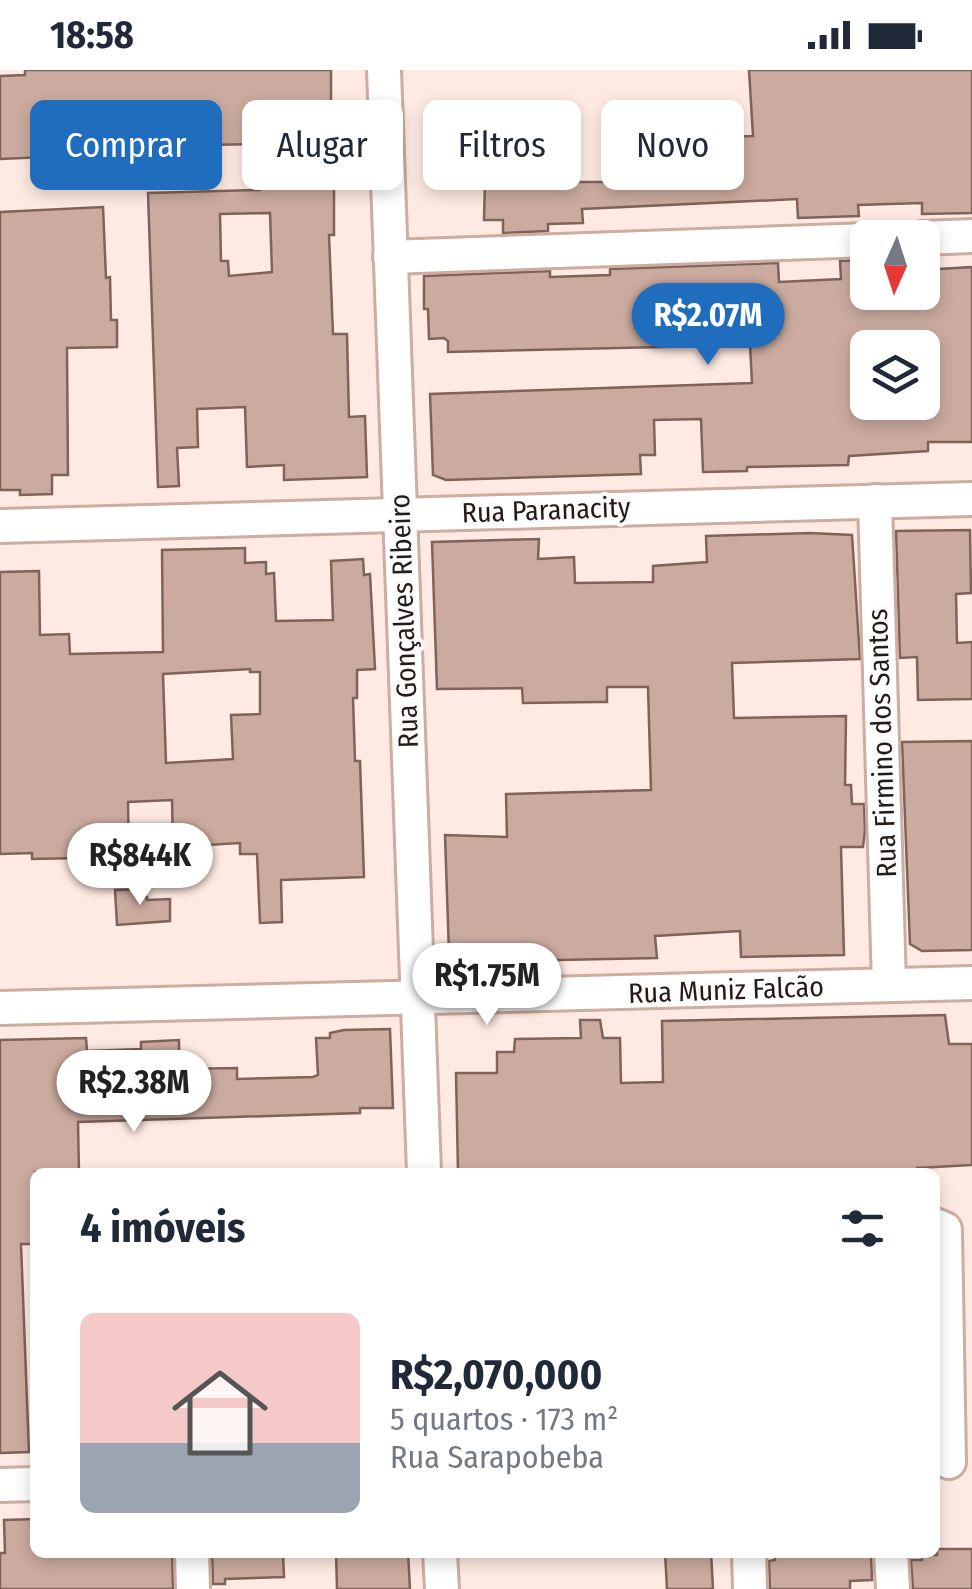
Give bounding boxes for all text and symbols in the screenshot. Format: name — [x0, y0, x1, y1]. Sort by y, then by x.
text: 18:58 — [50, 12, 134, 58]
chip: Comprar — [30, 100, 222, 190]
chip: Alugar — [242, 100, 403, 190]
chip: Filtros — [423, 100, 581, 190]
chip: Novo — [601, 100, 744, 190]
north arrow — [850, 220, 940, 310]
map controls — [850, 220, 940, 420]
pin: R$2.07M — [616, 283, 800, 368]
text: R$2.07M — [654, 296, 762, 334]
button: layers — [850, 330, 940, 420]
street label: Rua Paranacity — [461, 491, 631, 529]
street label: Rua Gonçalves Ribeiro — [383, 493, 425, 749]
street label: Rua Firmino dos Santos — [861, 608, 903, 878]
pin: R$844K — [59, 823, 221, 908]
text: R$844K — [89, 836, 191, 874]
pin: R$1.75M — [395, 943, 579, 1028]
text: R$1.75M — [434, 956, 540, 994]
street label: Rua Muniz Falcão — [628, 970, 824, 1010]
pin: R$2.38M — [42, 1050, 226, 1135]
text: R$2.38M — [78, 1063, 190, 1101]
icon: filters — [835, 1201, 890, 1256]
text: 4 imóveis — [80, 1203, 245, 1253]
text: R$2,070,000 — [390, 1350, 602, 1400]
icon: home — [160, 1353, 280, 1473]
text: 5 quartos · 173 m² — [390, 1400, 618, 1438]
text: Rua Sarapobeba — [390, 1438, 604, 1476]

